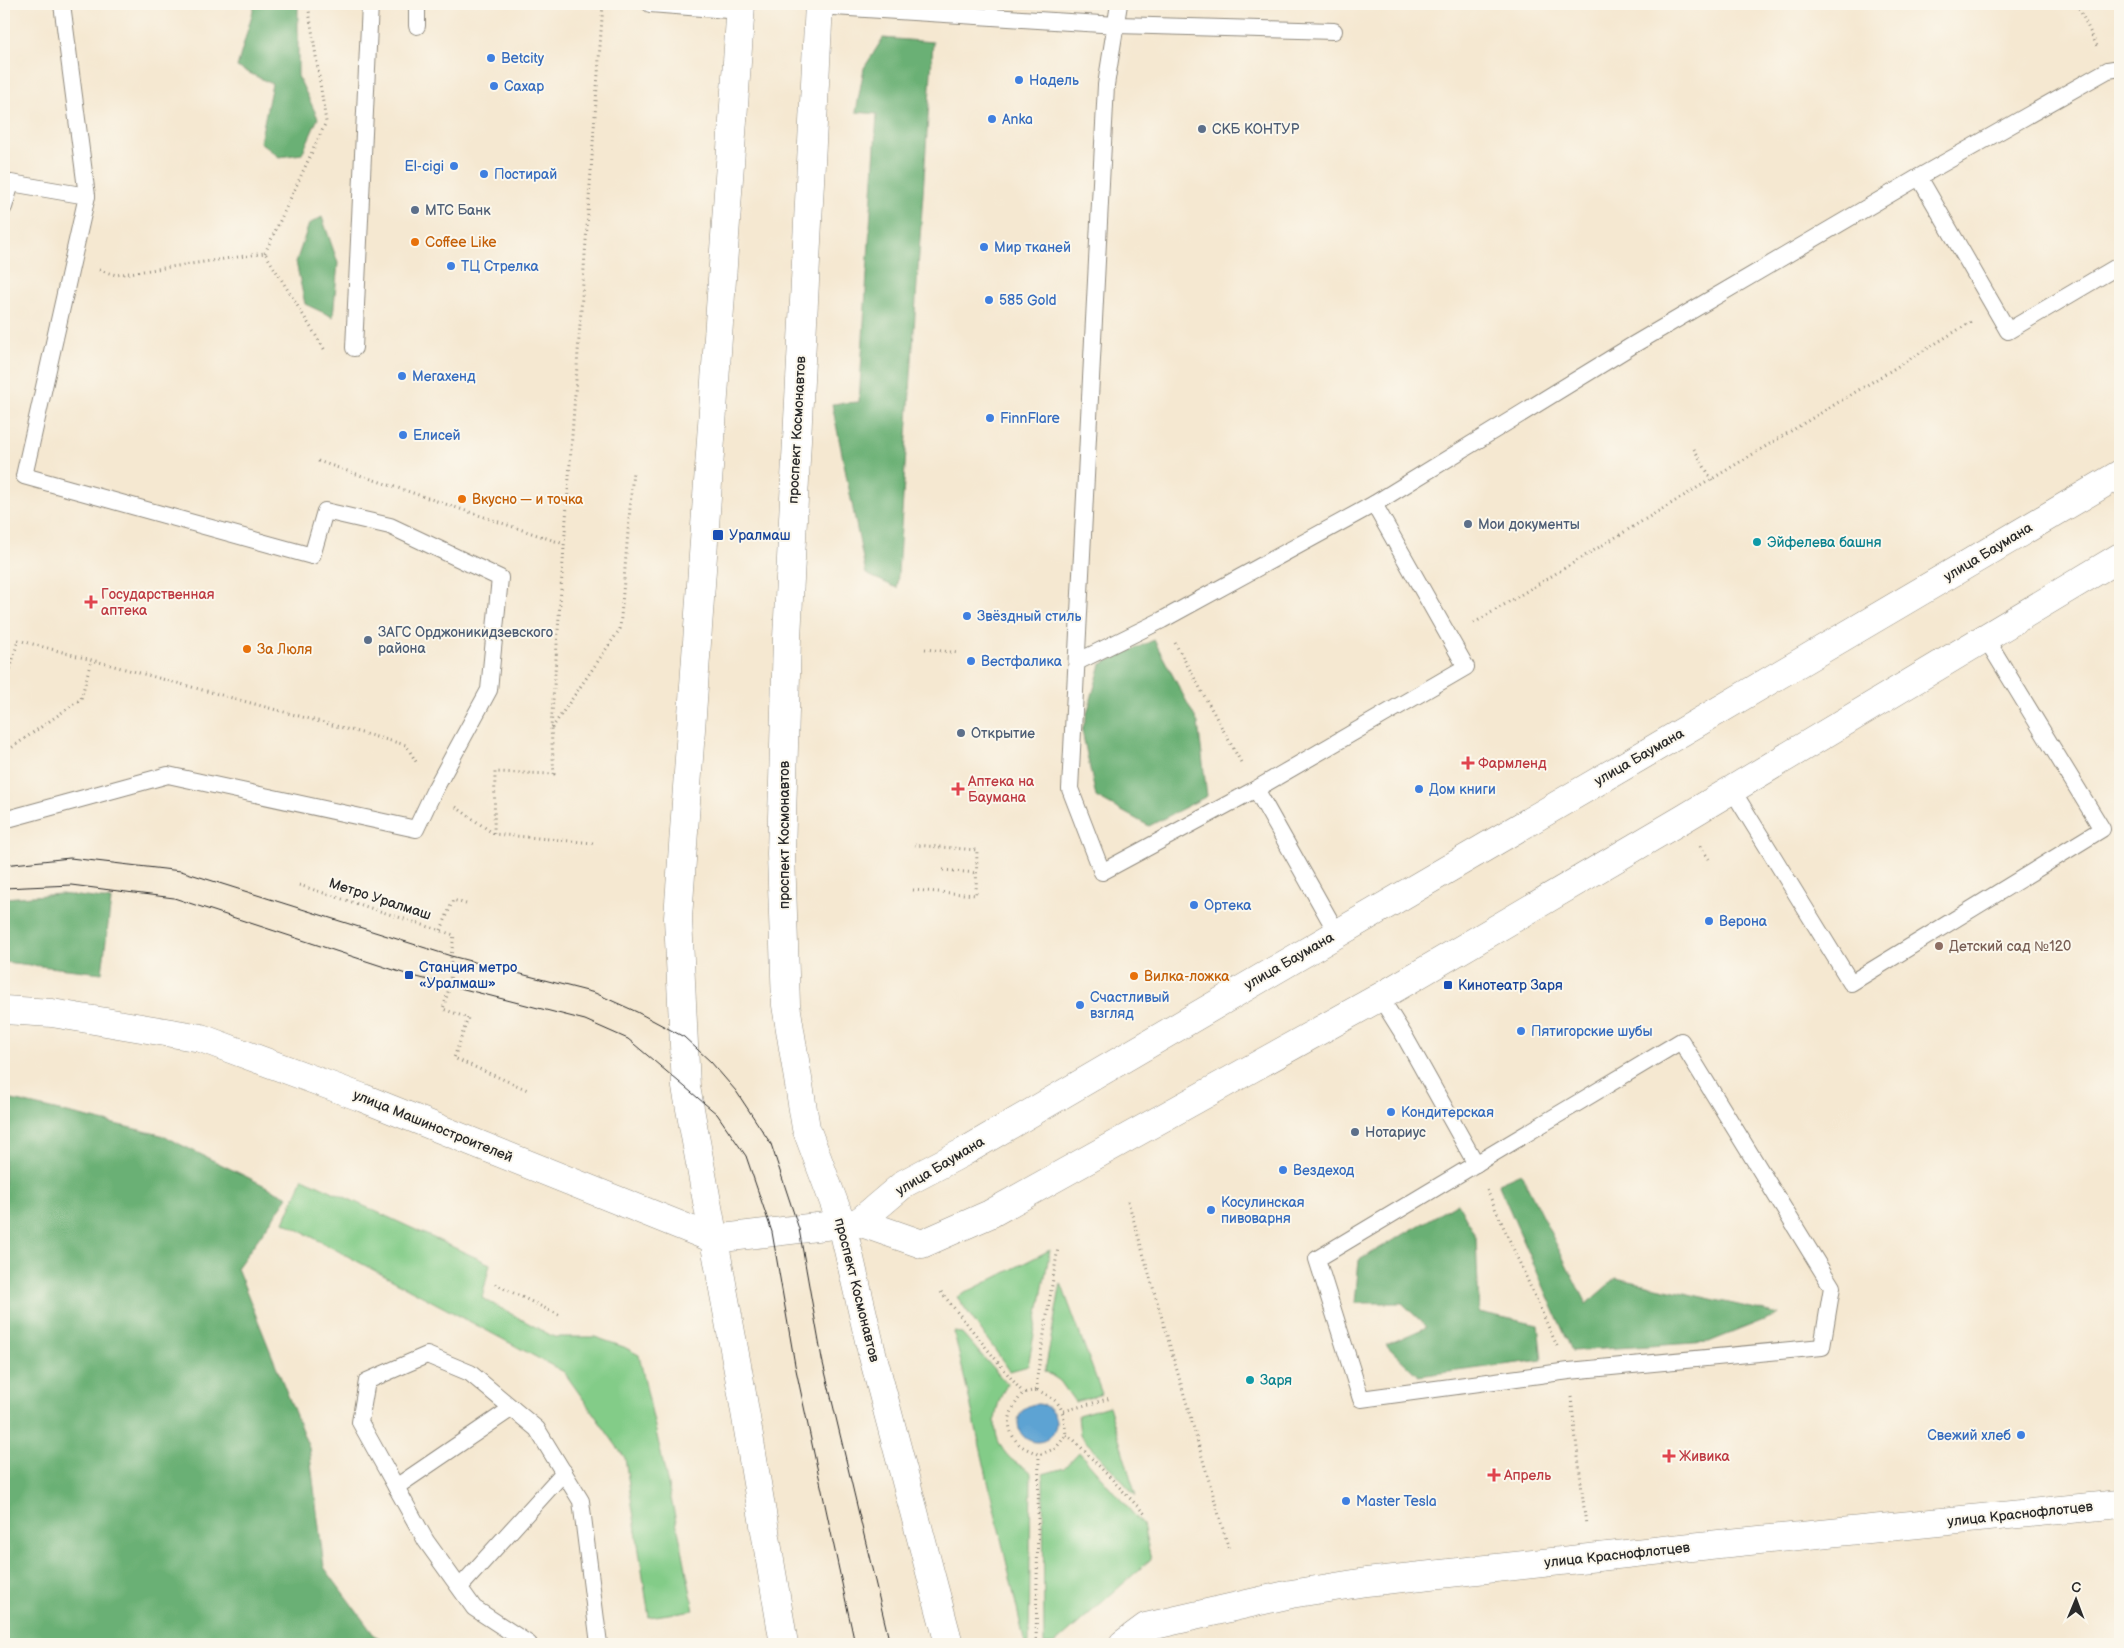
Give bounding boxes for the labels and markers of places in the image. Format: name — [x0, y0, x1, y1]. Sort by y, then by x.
place label: Betcity — [501, 50, 545, 67]
marker: Betcity — [485, 52, 497, 64]
place label: Надель — [1029, 72, 1079, 89]
marker: Надель — [1013, 74, 1025, 86]
place label: Сахар — [504, 78, 544, 95]
marker: Сахар — [488, 80, 500, 92]
place label: Anka — [1002, 111, 1033, 128]
marker: Anka — [986, 113, 998, 125]
place label: СКБ КОНТУР — [1212, 121, 1299, 138]
marker: СКБ КОНТУР — [1196, 123, 1208, 135]
place label: El-cigi — [404, 158, 444, 175]
marker: El-cigi — [448, 160, 460, 172]
place label: Постирай — [494, 166, 557, 183]
marker: Постирай — [478, 168, 490, 180]
place label: МТС Банк — [425, 202, 491, 219]
marker: МТС Банк — [409, 204, 421, 216]
place label: Coffee Like — [425, 234, 497, 251]
marker: Coffee Like — [409, 236, 421, 248]
place label: Мир тканей — [994, 239, 1071, 256]
marker: Мир тканей — [978, 241, 990, 253]
place label: ТЦ Стрелка — [461, 258, 539, 275]
marker: ТЦ Стрелка — [445, 260, 457, 272]
place label: 585 Gold — [999, 292, 1056, 309]
marker: 585 Gold — [983, 294, 995, 306]
place label: Мегахенд — [412, 368, 476, 385]
marker: Мегахенд — [396, 370, 408, 382]
place label: FinnFlare — [1000, 410, 1060, 427]
marker: FinnFlare — [984, 412, 996, 424]
place label: Елисей — [413, 427, 461, 444]
marker: Елисей — [397, 429, 409, 441]
place label: Вкусно — и точка — [472, 491, 584, 508]
marker: Вкусно — и точка — [456, 493, 468, 505]
place label: Мои документы — [1478, 516, 1580, 533]
marker: Мои документы — [1462, 518, 1474, 530]
place label: Уралмаш — [729, 527, 791, 544]
marker: Уралмаш — [711, 528, 725, 542]
place label: Эйфелева башня — [1767, 534, 1882, 551]
marker: Эйфелева башня — [1751, 536, 1763, 548]
place label: Государственная аптека — [101, 586, 215, 619]
marker: Государственная аптека — [85, 596, 97, 608]
place label: Звёздный стиль — [977, 608, 1081, 625]
marker: Звёздный стиль — [961, 610, 973, 622]
place label: ЗАГС Орджоникидзевского района — [378, 624, 553, 657]
marker: ЗАГС Орджоникидзевского района — [362, 634, 374, 646]
place label: За Люля — [257, 641, 312, 658]
marker: За Люля — [241, 643, 253, 655]
place label: Вестфалика — [981, 653, 1063, 670]
marker: Вестфалика — [965, 655, 977, 667]
place label: Открытие — [971, 725, 1035, 742]
marker: Открытие — [955, 727, 967, 739]
place label: Фармленд — [1478, 755, 1547, 772]
marker: Фармленд — [1462, 757, 1474, 769]
place label: Аптека на Баумана — [967, 773, 1035, 806]
place label: Дом книги — [1429, 781, 1496, 798]
marker: Аптека на Баумана — [952, 783, 964, 795]
marker: Дом книги — [1413, 783, 1425, 795]
place label: Ортека — [1204, 897, 1252, 914]
marker: Ортека — [1188, 899, 1200, 911]
place label: Верона — [1719, 913, 1768, 930]
marker: Верона — [1703, 915, 1715, 927]
place label: Детский сад №120 — [1949, 938, 2071, 955]
marker: Детский сад №120 — [1933, 940, 1945, 952]
place label: Станция метро «Уралмаш» — [419, 959, 517, 992]
place label: Вилка-ложка — [1144, 968, 1230, 985]
marker: Станция метро «Уралмаш» — [403, 969, 415, 981]
marker: Вилка-ложка — [1128, 970, 1140, 982]
place label: Кинотеатр Заря — [1458, 977, 1563, 994]
marker: Кинотеатр Заря — [1442, 979, 1454, 991]
place label: Счастливый взгляд — [1090, 989, 1170, 1022]
marker: Счастливый взгляд — [1074, 999, 1086, 1011]
place label: Пятигорские шубы — [1531, 1023, 1653, 1040]
marker: Пятигорские шубы — [1515, 1025, 1527, 1037]
place label: Кондитерская — [1401, 1104, 1494, 1121]
marker: Кондитерская — [1385, 1106, 1397, 1118]
place label: Нотариус — [1365, 1124, 1426, 1141]
marker: Нотариус — [1349, 1126, 1361, 1138]
place label: Вездеход — [1293, 1162, 1355, 1179]
marker: Вездеход — [1277, 1164, 1289, 1176]
place label: Косулинская пивоварня — [1221, 1194, 1305, 1227]
marker: Косулинская пивоварня — [1205, 1204, 1217, 1216]
place label: Заря — [1260, 1372, 1292, 1389]
marker: Заря — [1244, 1374, 1256, 1386]
place label: Свежий хлеб — [1927, 1427, 2011, 1444]
marker: Свежий хлеб — [2015, 1429, 2027, 1441]
place label: Живика — [1679, 1448, 1730, 1465]
marker: Живика — [1663, 1450, 1675, 1462]
place label: Апрель — [1503, 1467, 1551, 1484]
marker: Апрель — [1488, 1469, 1500, 1481]
place label: Master Tesla — [1356, 1493, 1437, 1510]
marker: Master Tesla — [1340, 1495, 1352, 1507]

